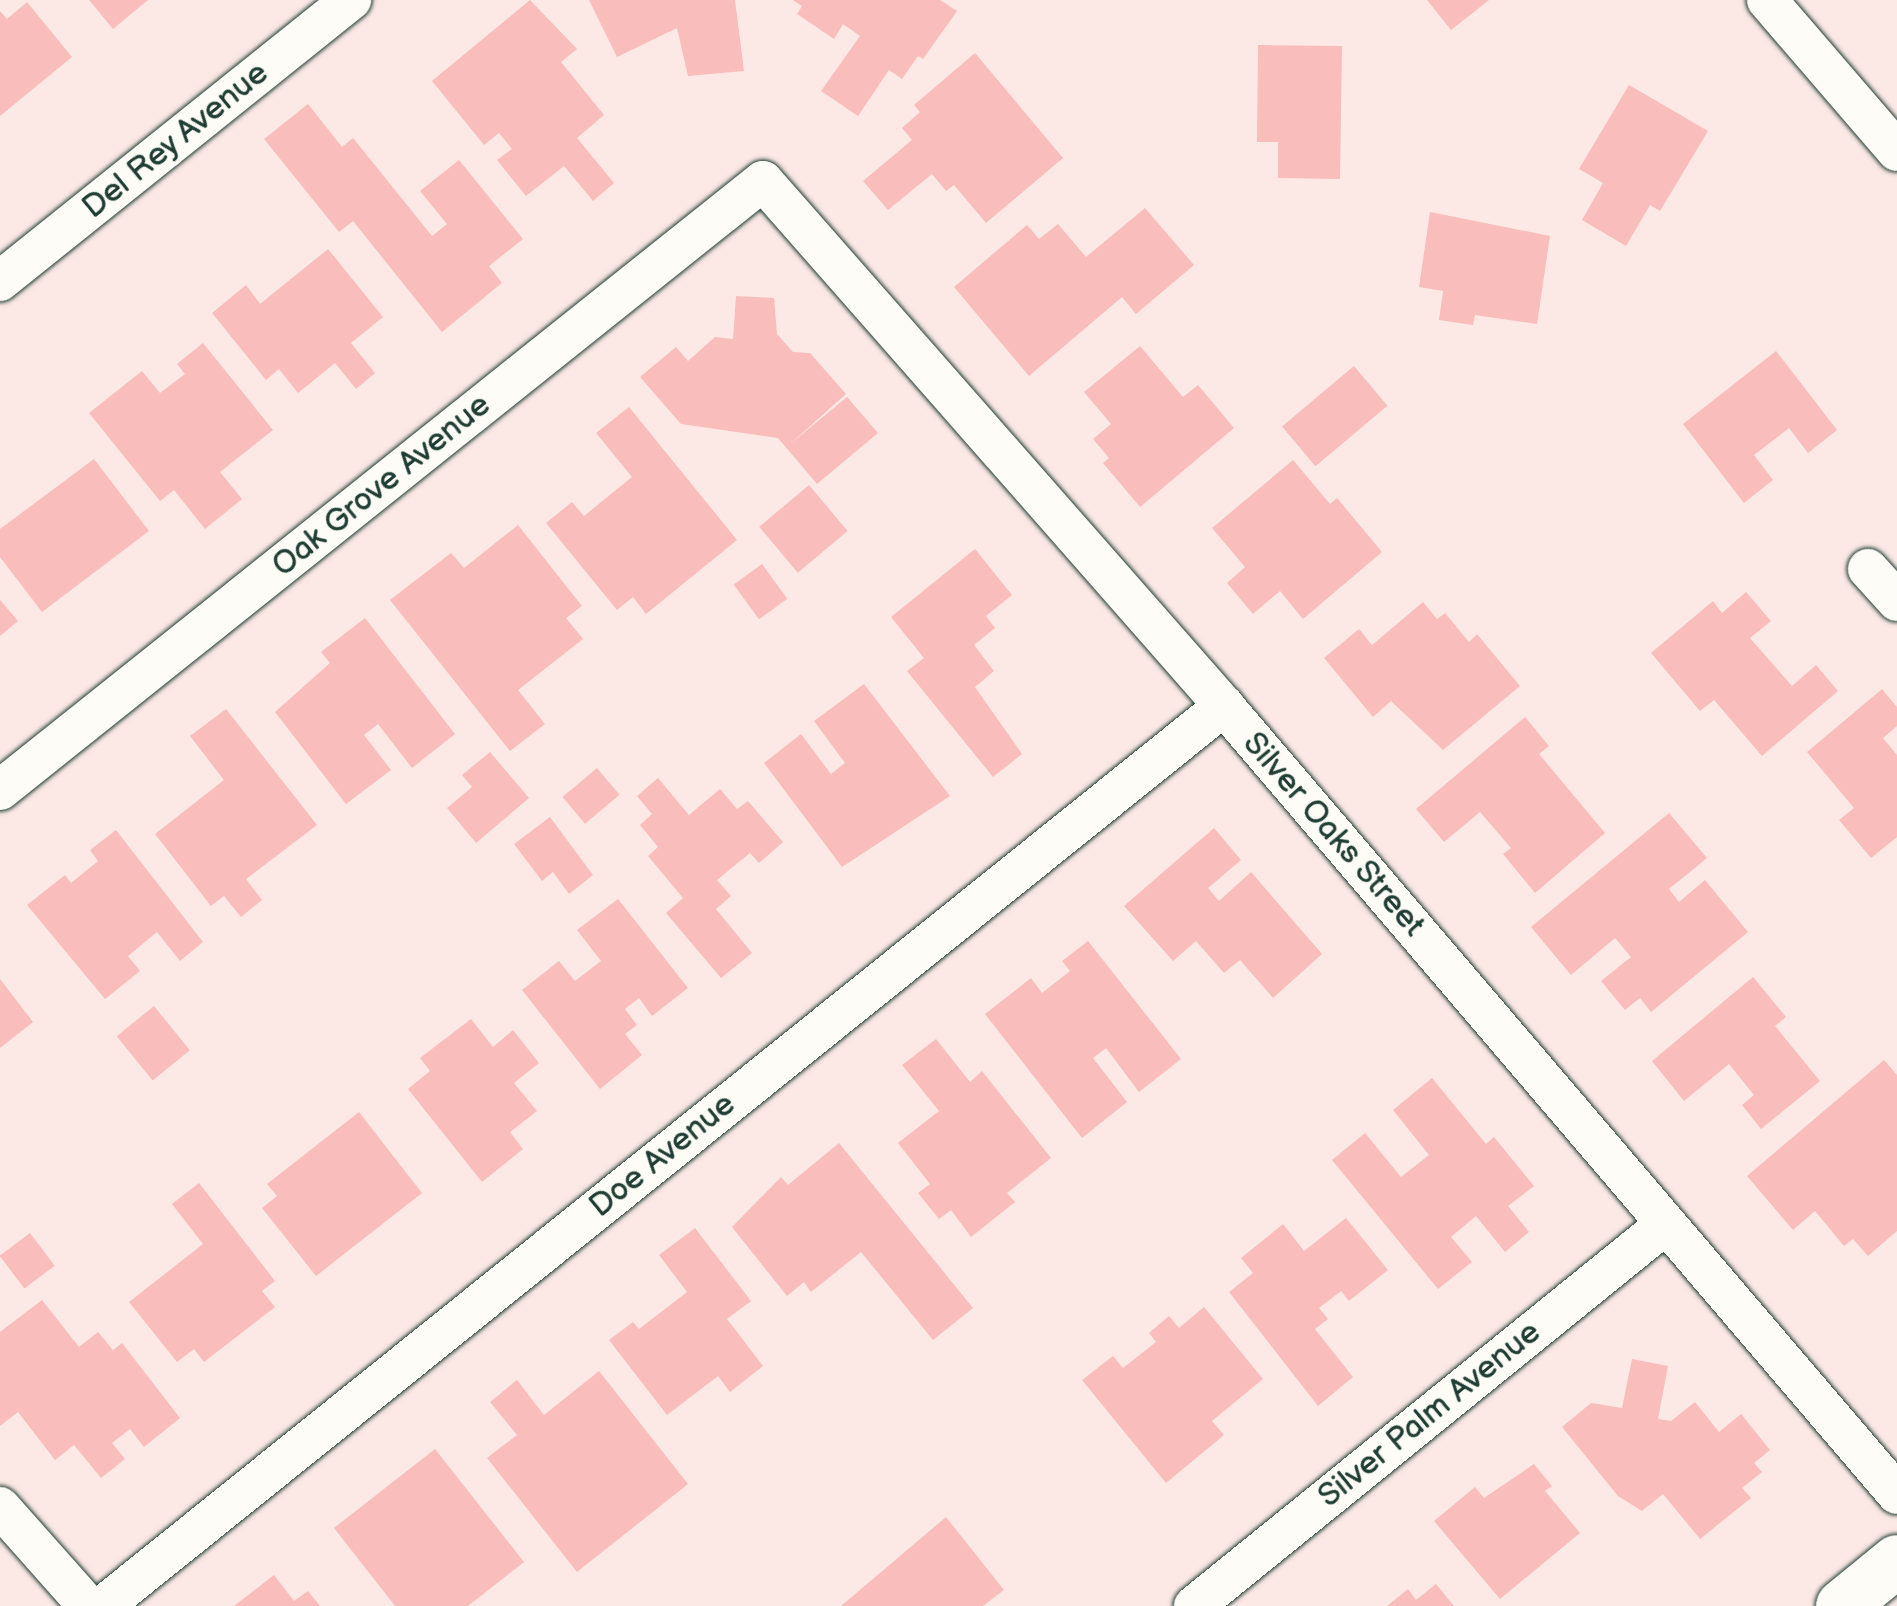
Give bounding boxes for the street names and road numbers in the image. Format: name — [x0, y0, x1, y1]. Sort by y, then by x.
street label: Del Rey Avenue — [75, 54, 277, 228]
street label: Oak Grove Avenue — [265, 386, 499, 586]
street label: Silver Oaks Street — [1234, 725, 1432, 945]
street label: Doe Avenue — [583, 1086, 743, 1226]
street label: Silver Palm Avenue — [1311, 1314, 1549, 1516]

